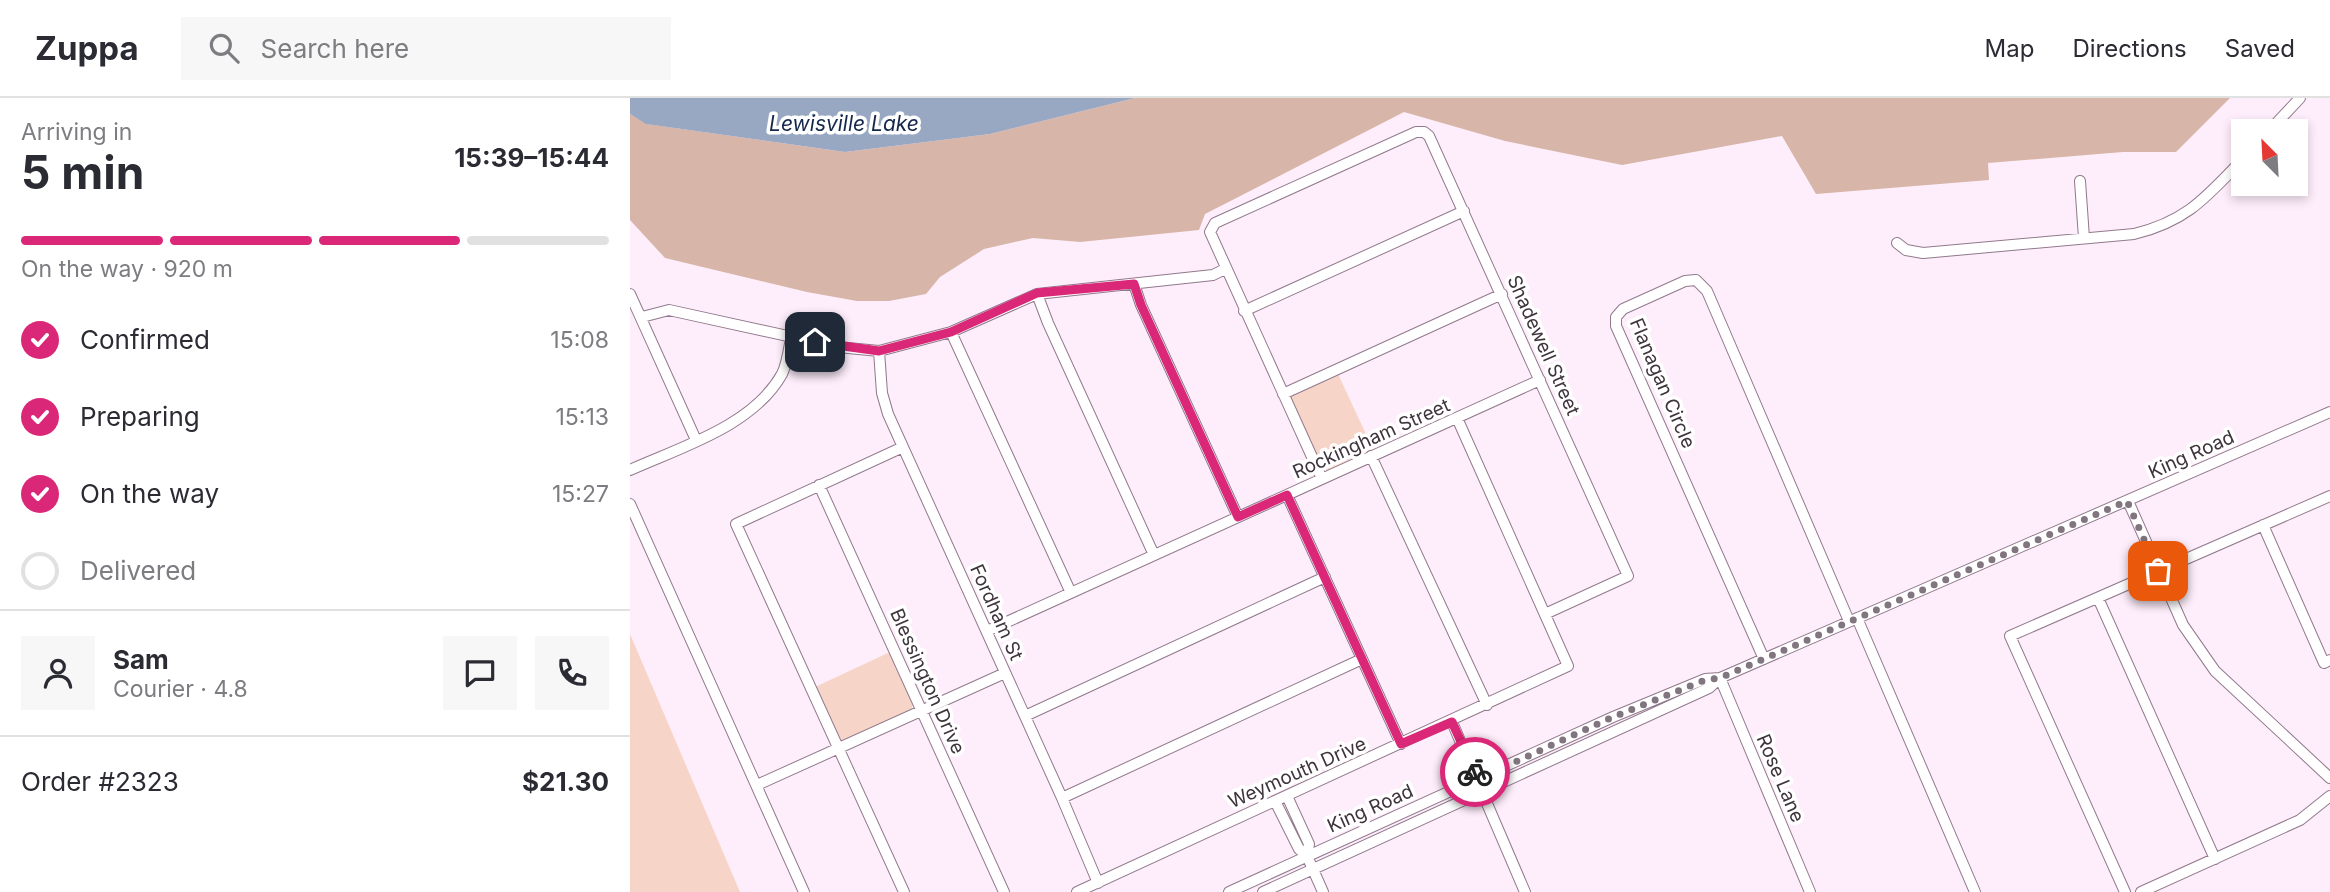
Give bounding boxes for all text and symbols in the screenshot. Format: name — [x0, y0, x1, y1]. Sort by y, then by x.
search box — [181, 17, 671, 80]
text: Zuppa — [35, 28, 139, 68]
icon: search — [205, 29, 243, 67]
text: Search here — [261, 33, 409, 64]
text: Map — [1985, 34, 2034, 63]
text: Directions — [2072, 34, 2187, 63]
text: Saved — [2225, 34, 2295, 63]
water label: Lewisville Lake — [769, 111, 919, 136]
text: Arriving in — [21, 118, 132, 146]
north arrow — [2231, 119, 2308, 196]
map controls — [2231, 119, 2308, 196]
text: 15:39–15:44 — [454, 142, 609, 173]
text: 5 min — [21, 144, 144, 200]
text: On the way · 920 m — [21, 255, 233, 283]
street label: Shadewell Street — [1502, 272, 1585, 419]
pin — [785, 312, 845, 372]
street label: Flanagan Circle — [1625, 315, 1700, 452]
icon: check — [21, 321, 59, 359]
icon: home — [796, 323, 834, 361]
text: Confirmed — [80, 324, 210, 355]
text: 15:08 — [550, 326, 609, 354]
street label: Rockingham Street — [1289, 393, 1453, 483]
icon: check — [21, 398, 59, 436]
text: Preparing — [80, 401, 200, 432]
text: 15:13 — [555, 403, 609, 431]
street label: King Road — [2145, 425, 2238, 484]
icon: check — [21, 475, 59, 513]
text: On the way — [80, 478, 219, 509]
text: 15:27 — [552, 480, 609, 508]
pin — [2128, 541, 2188, 601]
icon: bag — [2139, 552, 2177, 590]
text: Delivered — [80, 555, 196, 586]
street label: Fordham St — [965, 561, 1028, 664]
street label: Blessington Drive — [885, 605, 970, 758]
button: person — [21, 636, 95, 710]
button: chat — [443, 636, 517, 710]
button: phone — [535, 636, 609, 710]
text: Sam — [113, 644, 169, 675]
text: Courier · 4.8 — [113, 675, 248, 703]
street label: Rose Lane — [1752, 731, 1809, 826]
street label: Weymouth Drive — [1225, 732, 1370, 813]
courier — [1440, 737, 1510, 807]
icon: bike — [1456, 753, 1494, 791]
text: Order #2323 — [21, 766, 179, 797]
text: $21.30 — [522, 766, 609, 797]
street label: King Road — [1324, 779, 1417, 838]

